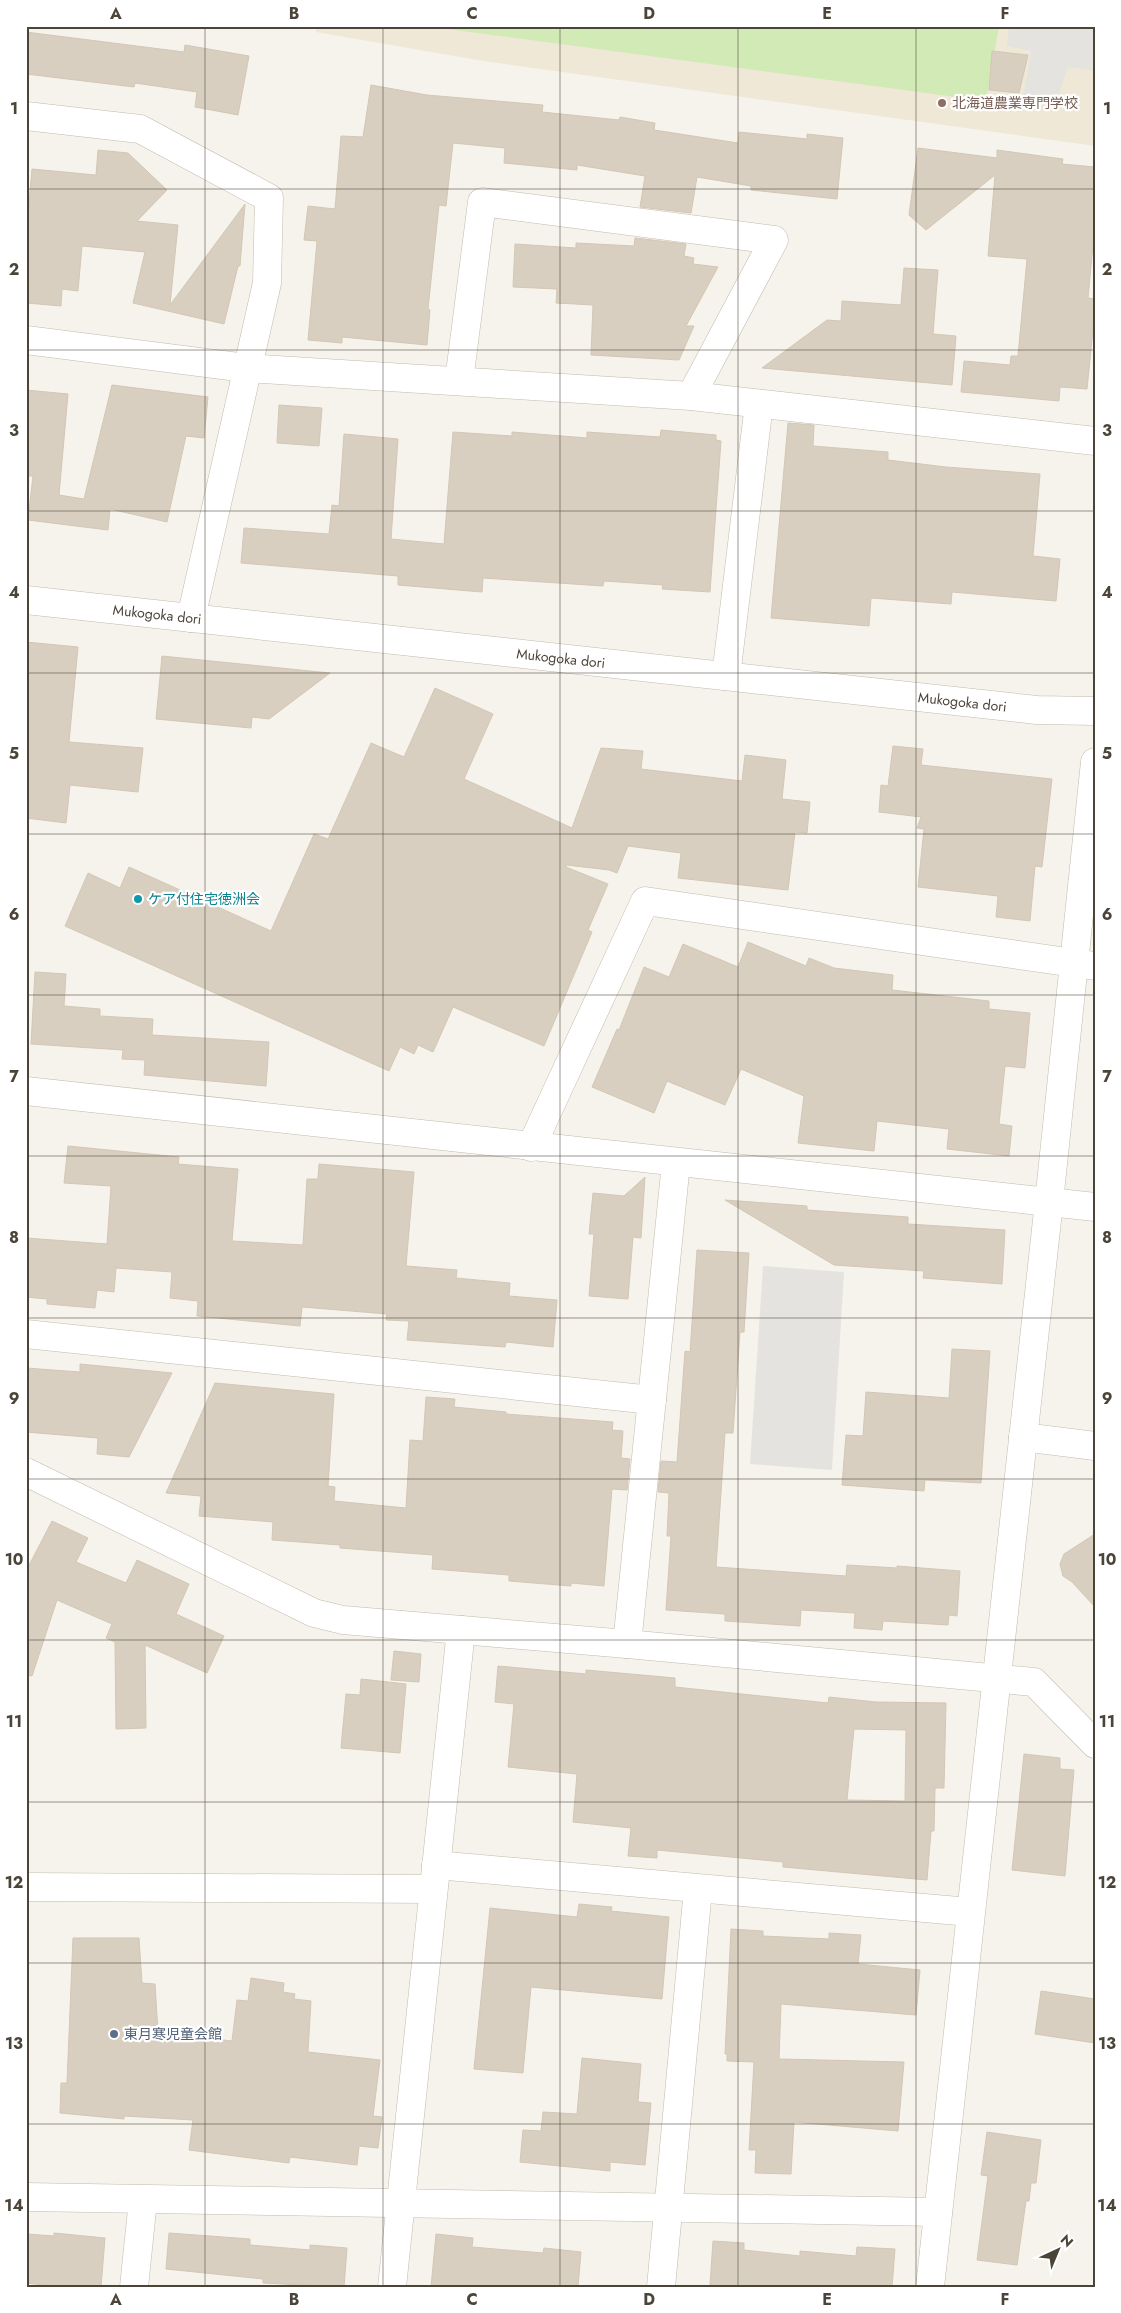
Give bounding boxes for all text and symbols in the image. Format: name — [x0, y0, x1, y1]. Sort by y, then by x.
text: A — [109, 2, 122, 25]
text: B — [289, 2, 299, 25]
text: C — [466, 2, 478, 25]
text: D — [643, 2, 655, 25]
text: E — [822, 2, 832, 25]
text: F — [1001, 2, 1009, 25]
place label: 北海道農業専門学校 — [952, 93, 1078, 113]
text: 1 — [10, 97, 18, 120]
marker: 北海道農業専門学校 — [936, 97, 948, 109]
text: 1 — [1103, 97, 1111, 120]
text: 2 — [9, 258, 19, 281]
text: 2 — [1102, 258, 1112, 281]
text: 3 — [9, 419, 19, 442]
text: 3 — [1102, 419, 1112, 442]
text: 4 — [8, 581, 20, 604]
text: 4 — [1101, 581, 1113, 604]
street label: Mukogoka dori — [112, 600, 203, 629]
street label: Mukogoka dori — [515, 643, 606, 673]
street label: Mukogoka dori — [917, 687, 1008, 717]
text: 5 — [9, 742, 19, 765]
text: 5 — [1102, 742, 1112, 765]
place label: ケア付住宅徳洲会 — [148, 889, 260, 909]
marker: ケア付住宅徳洲会 — [132, 893, 144, 905]
text: 6 — [9, 903, 19, 926]
text: 6 — [1102, 903, 1112, 926]
text: 7 — [9, 1065, 19, 1088]
text: 7 — [1102, 1065, 1112, 1088]
text: 8 — [9, 1226, 19, 1249]
text: 8 — [1102, 1226, 1112, 1249]
text: 9 — [9, 1387, 19, 1410]
text: 9 — [1102, 1387, 1112, 1410]
text: 10 — [5, 1548, 23, 1571]
text: 10 — [1098, 1548, 1116, 1571]
text: 11 — [6, 1710, 22, 1733]
text: 11 — [1099, 1710, 1115, 1733]
text: 12 — [5, 1871, 23, 1894]
text: 12 — [1098, 1871, 1116, 1894]
place label: 東月寒児童会館 — [124, 2024, 222, 2044]
marker: 東月寒児童会館 — [108, 2028, 120, 2040]
text: 13 — [5, 2032, 23, 2055]
text: 13 — [1098, 2032, 1116, 2055]
text: 14 — [4, 2194, 24, 2217]
text: 14 — [1097, 2194, 1117, 2217]
north arrow — [1034, 2226, 1084, 2276]
text: N — [1056, 2230, 1078, 2252]
text: A — [109, 2288, 122, 2311]
text: B — [289, 2288, 299, 2311]
text: C — [466, 2288, 478, 2311]
text: D — [643, 2288, 655, 2311]
text: E — [822, 2288, 832, 2311]
text: F — [1001, 2288, 1009, 2311]

